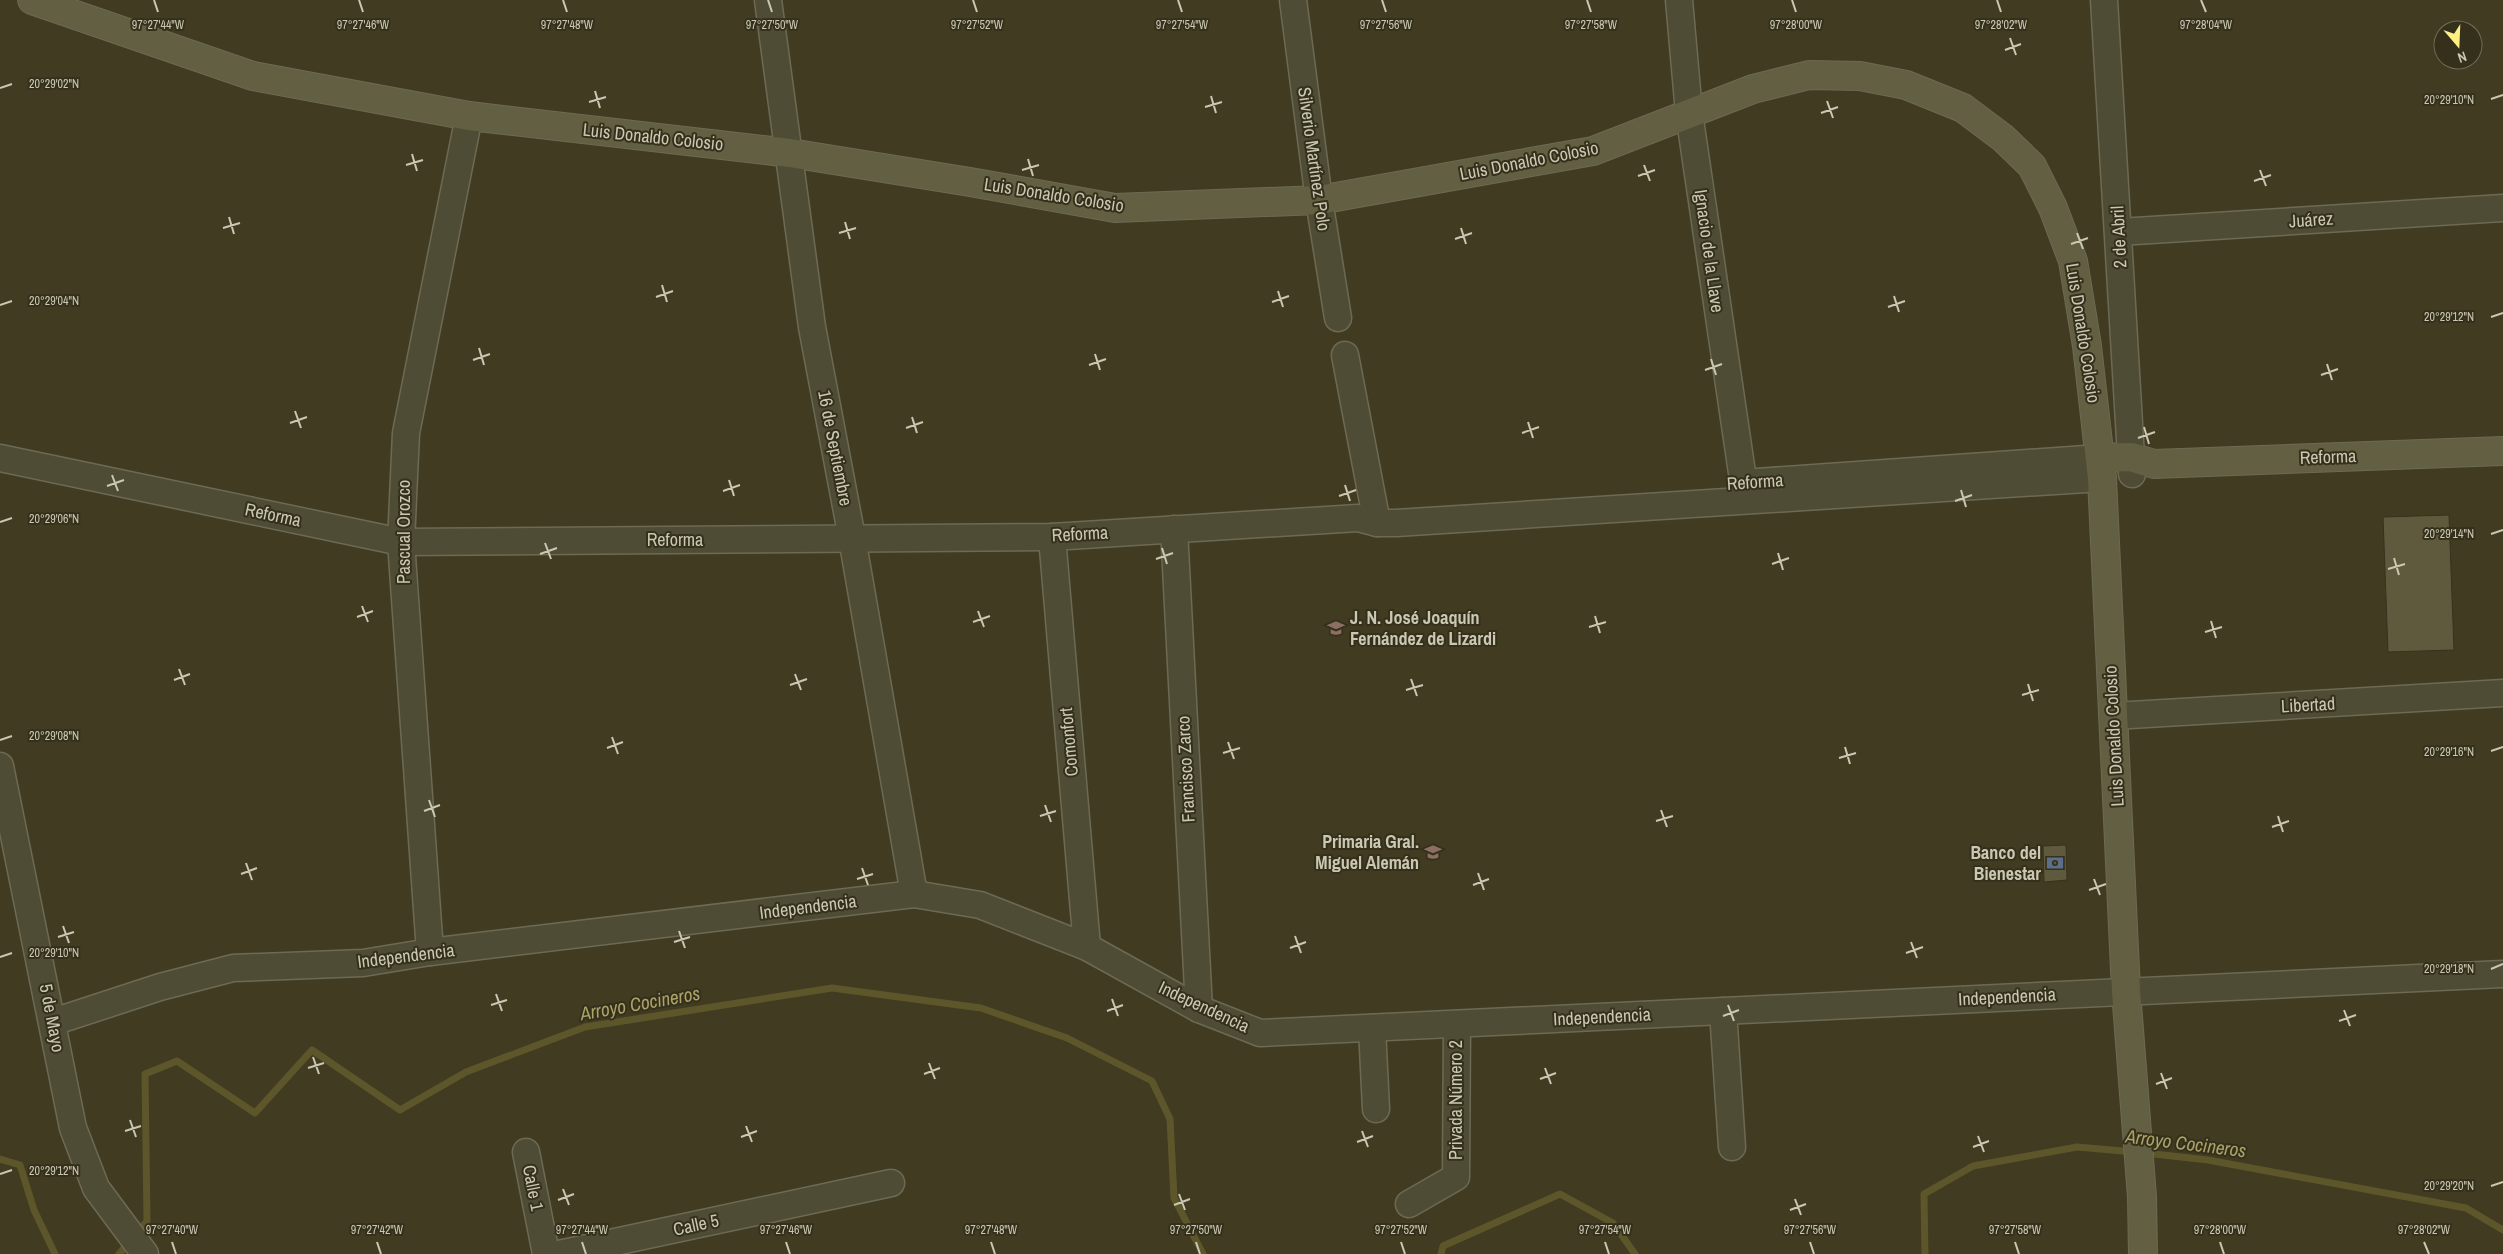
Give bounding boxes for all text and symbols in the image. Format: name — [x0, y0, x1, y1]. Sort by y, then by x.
text: 97°27'44"W — [132, 17, 185, 33]
text: 97°27'46"W — [337, 17, 390, 33]
text: 97°27'48"W — [541, 17, 594, 33]
text: 97°27'50"W — [746, 17, 799, 33]
text: 97°27'52"W — [951, 17, 1004, 33]
text: 97°27'54"W — [1156, 17, 1209, 33]
text: 97°27'56"W — [1360, 17, 1413, 33]
text: 97°27'58"W — [1565, 17, 1618, 33]
text: 97°28'00"W — [1770, 17, 1823, 33]
text: 97°28'02"W — [1975, 17, 2028, 33]
text: 97°28'04"W — [2180, 17, 2233, 33]
north arrow — [2433, 20, 2483, 70]
text: N — [2455, 47, 2469, 67]
text: 20°29'02"N — [29, 76, 79, 92]
street label: Silverio Martínez Polo — [1292, 85, 1337, 233]
text: 20°29'10"N — [2424, 92, 2474, 108]
street label: Luis Donaldo Colosio — [582, 117, 725, 156]
street label: Luis Donaldo Colosio — [1457, 135, 1601, 186]
street label: Luis Donaldo Colosio — [982, 171, 1126, 218]
street label: Ignacio de la Llave — [1688, 188, 1730, 314]
street label: 2 de Abril — [2104, 205, 2133, 269]
street label: Juárez — [2288, 205, 2334, 234]
street label: Luis Donaldo Colosio — [2060, 261, 2107, 405]
text: 20°29'04"N — [29, 293, 79, 309]
text: 20°29'12"N — [2424, 309, 2474, 325]
street label: 16 de Septiembre — [812, 388, 859, 508]
street label: Reforma — [2299, 443, 2357, 470]
street label: Reforma — [1726, 467, 1784, 496]
street label: Pascual Orozco — [391, 480, 416, 584]
street label: Reforma — [243, 496, 303, 533]
text: 20°29'06"N — [29, 511, 79, 527]
street label: Reforma — [1051, 520, 1109, 547]
text: 20°29'14"N — [2424, 526, 2474, 542]
street label: Reforma — [647, 527, 703, 552]
place label: J. N. José Joaquín Fernández de Lizardi — [1350, 605, 1496, 651]
school or university icon: J. N. José Joaquín Fernández de Lizardi — [1326, 618, 1346, 638]
street label: Luis Donaldo Colosio — [2097, 665, 2130, 807]
street label: Libertad — [2280, 691, 2336, 718]
street label: Comonfort — [1053, 707, 1084, 777]
street label: Francisco Zarco — [1170, 715, 1201, 823]
text: 20°29'08"N — [29, 728, 79, 744]
text: 20°29'16"N — [2424, 744, 2474, 760]
place label: Primaria Gral. Miguel Alemán — [1315, 829, 1419, 875]
place label: Banco del Bienestar — [1970, 840, 2041, 886]
school or university icon: Primaria Gral. Miguel Alemán — [1423, 842, 1443, 862]
bank icon: Banco del Bienestar — [2045, 853, 2065, 873]
street label: Independencia — [758, 888, 858, 925]
street label: Independencia — [356, 937, 456, 974]
text: 20°29'10"N — [29, 945, 79, 961]
text: 20°29'18"N — [2424, 961, 2474, 977]
street label: Independencia — [1155, 975, 1254, 1039]
water label: Arroyo Cocineros — [577, 980, 702, 1027]
street label: Independencia — [1958, 981, 2056, 1012]
street label: 5 de Mayo — [34, 982, 71, 1054]
street label: Independencia — [1553, 1001, 1651, 1032]
street label: Privada Número 2 — [1443, 1040, 1468, 1160]
water label: Arroyo Cocineros — [2123, 1123, 2248, 1163]
text: 20°29'12"N — [29, 1163, 79, 1179]
street label: Calle 1 — [517, 1163, 550, 1214]
text: 20°29'20"N — [2424, 1178, 2474, 1194]
street label: Calle 5 — [671, 1208, 721, 1242]
text: 97°27'40"W — [146, 1222, 199, 1238]
text: 97°27'42"W — [351, 1222, 404, 1238]
text: 97°27'44"W — [556, 1222, 609, 1238]
text: 97°27'46"W — [760, 1222, 813, 1238]
text: 97°27'48"W — [965, 1222, 1018, 1238]
text: 97°27'50"W — [1170, 1222, 1223, 1238]
text: 97°27'52"W — [1375, 1222, 1428, 1238]
text: 97°27'54"W — [1579, 1222, 1632, 1238]
text: 97°27'56"W — [1784, 1222, 1837, 1238]
text: 97°27'58"W — [1989, 1222, 2042, 1238]
text: 97°28'00"W — [2194, 1222, 2247, 1238]
text: 97°28'02"W — [2398, 1222, 2451, 1238]

